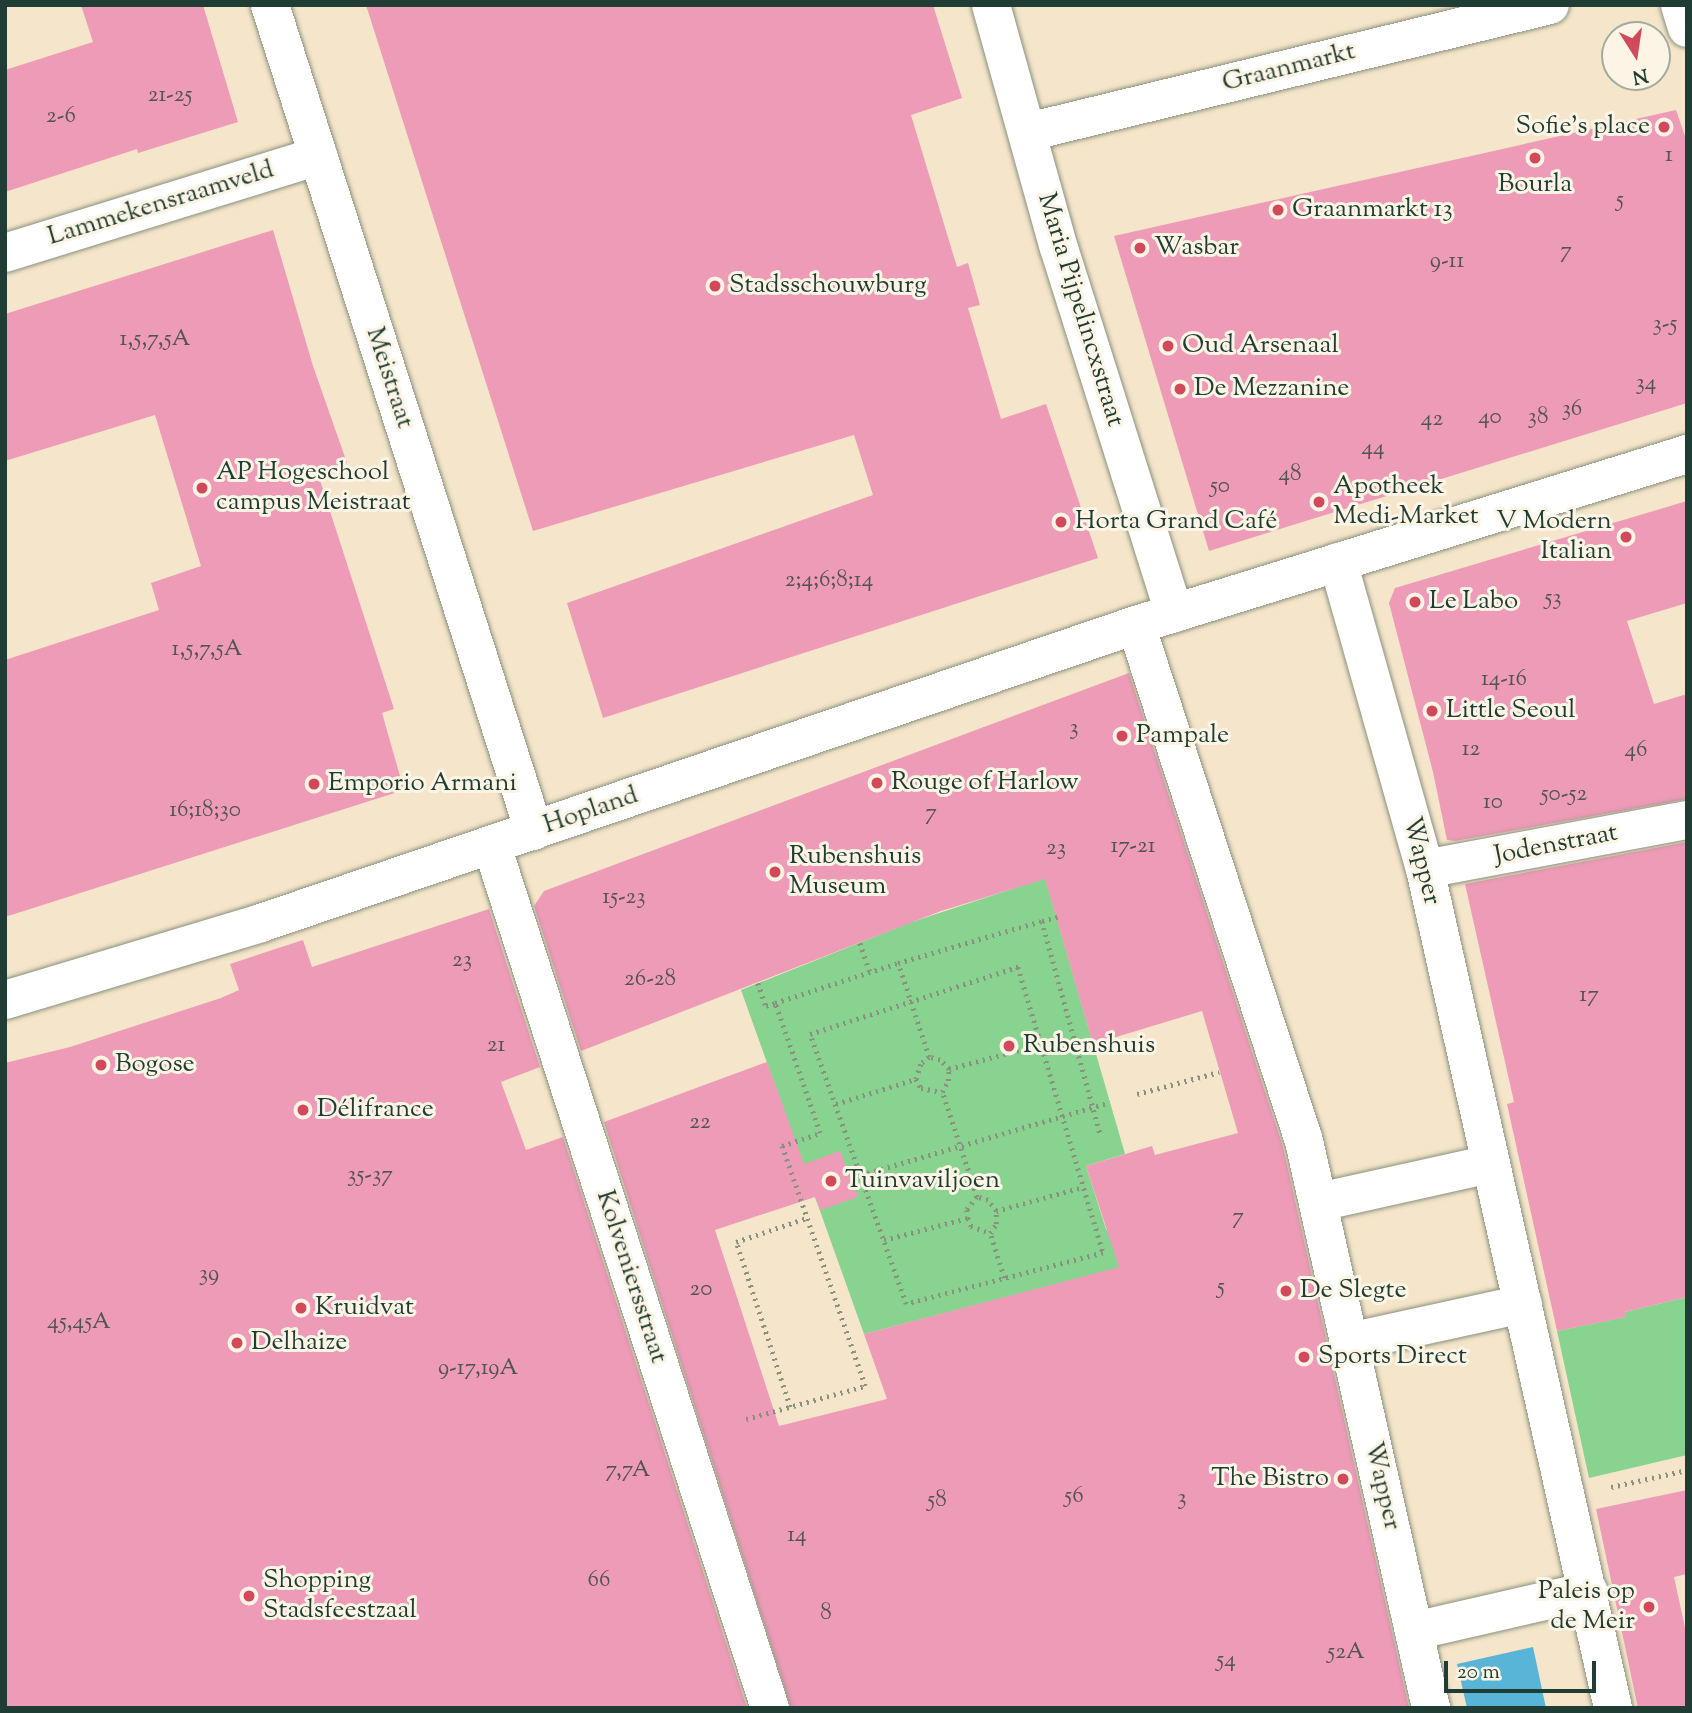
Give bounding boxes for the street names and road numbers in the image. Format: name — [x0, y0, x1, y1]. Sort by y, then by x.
street label: Graanmarkt — [1219, 36, 1359, 100]
street label: Lammekensraamveld — [44, 155, 278, 253]
street label: Maria Pijpelincxstraat — [1030, 190, 1130, 430]
street label: Meistraat — [358, 324, 420, 432]
street label: Hopland — [540, 780, 642, 842]
street label: Wapper — [1395, 814, 1447, 908]
street label: Jodenstraat — [1492, 818, 1620, 872]
street label: Kolveniersstraat — [588, 1187, 674, 1367]
street label: Wapper — [1357, 1439, 1407, 1533]

